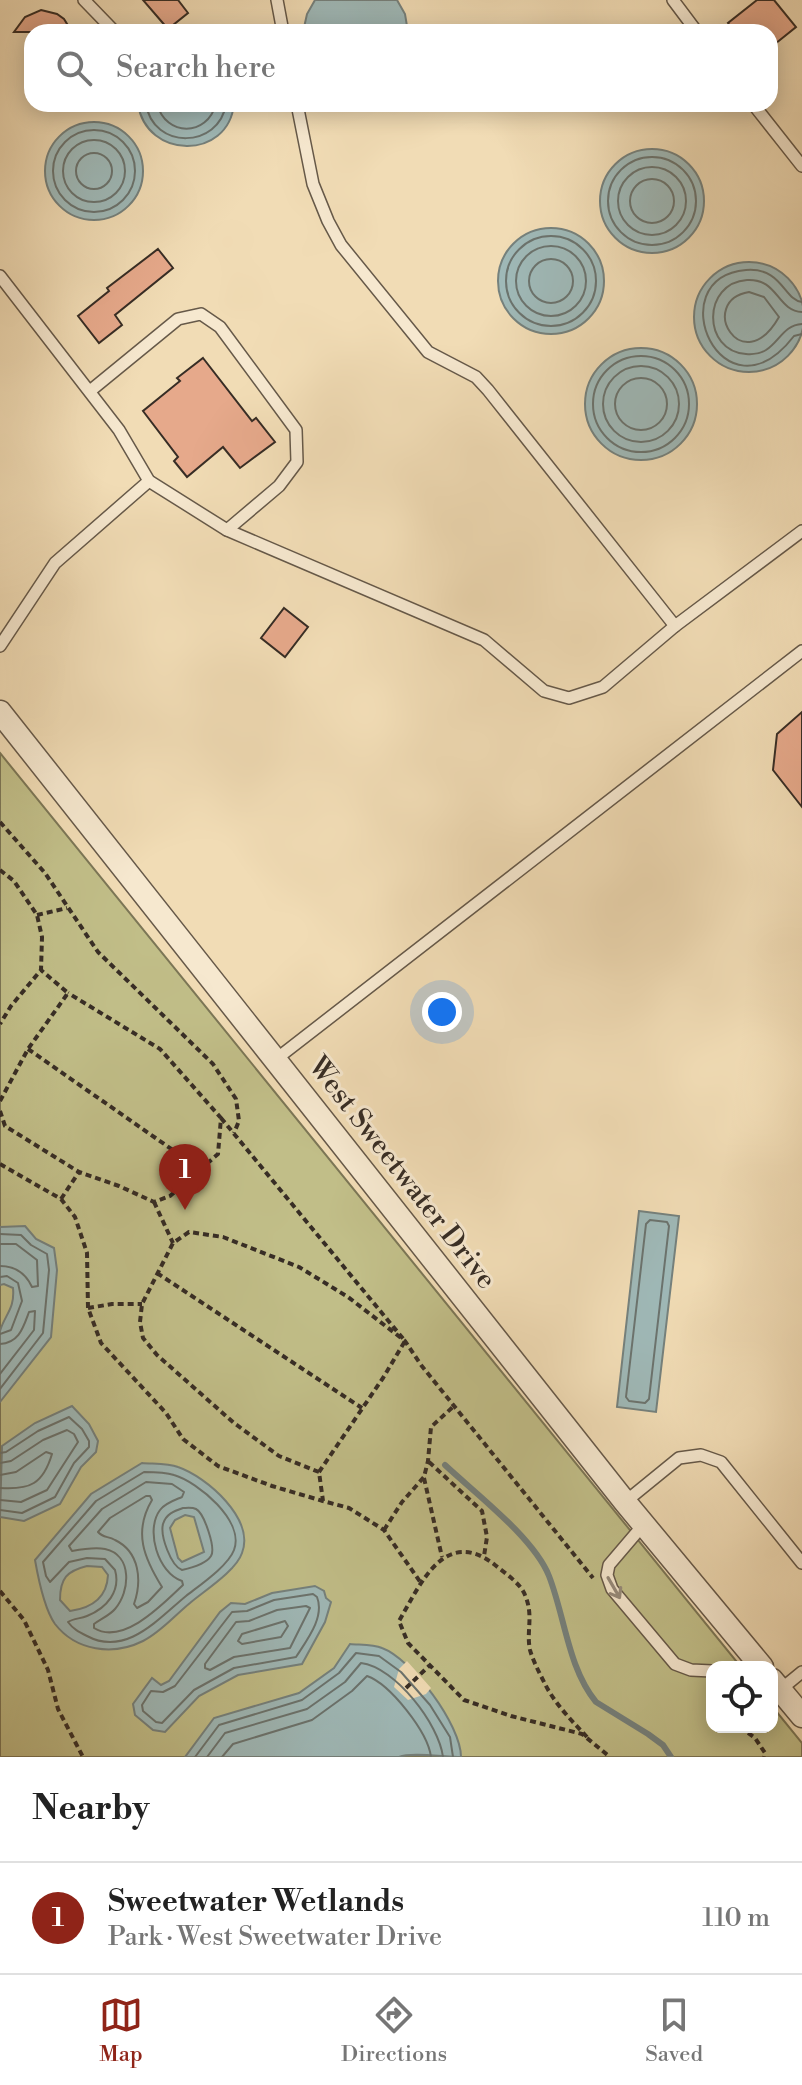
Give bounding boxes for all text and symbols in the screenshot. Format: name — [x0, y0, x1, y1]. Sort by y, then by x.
search box — [24, 24, 778, 112]
icon: search — [52, 46, 96, 90]
text: Search here — [116, 49, 276, 87]
your location — [422, 992, 462, 1032]
street label: West Sweetwater Drive — [300, 1049, 504, 1296]
pin: 1 — [159, 1144, 211, 1210]
one-way arrow — [606, 1576, 622, 1599]
map controls — [706, 1661, 778, 1733]
button: locate — [706, 1661, 778, 1733]
text: Nearby — [32, 1788, 150, 1830]
text: Sweetwater Wetlands — [108, 1883, 404, 1921]
text: 1 — [52, 1902, 64, 1934]
text: 110 m — [702, 1902, 770, 1934]
text: Park · West Sweetwater Drive — [108, 1921, 442, 1953]
tab: Map — [99, 1993, 143, 2068]
tab: Directions — [341, 1993, 447, 2068]
tab: Saved — [645, 1993, 703, 2068]

